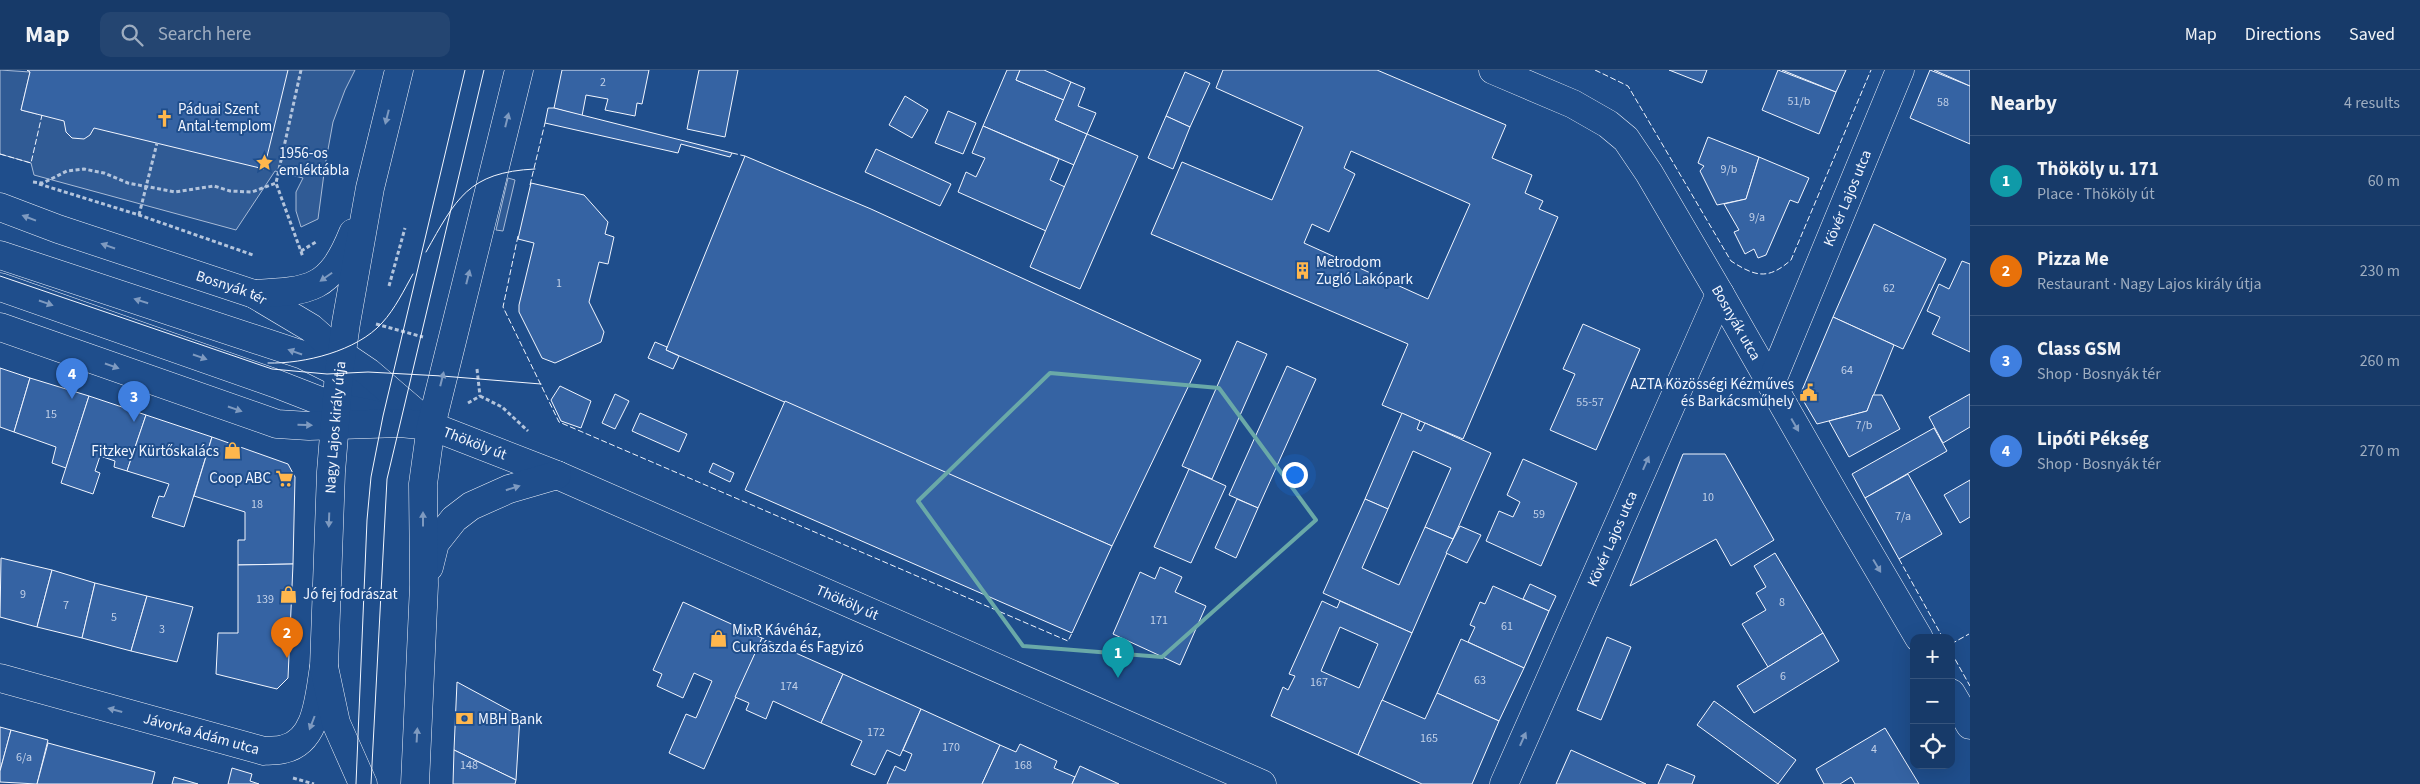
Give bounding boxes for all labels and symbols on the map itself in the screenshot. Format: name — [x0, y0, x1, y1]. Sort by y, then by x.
house number: 2 — [600, 74, 606, 91]
house number: 51/b — [1788, 93, 1811, 110]
house number: 58 — [1937, 94, 1949, 111]
place label: Páduai Szent Antal-templom — [178, 99, 272, 137]
church icon: Páduai Szent Antal-templom — [154, 108, 174, 128]
one-way arrow — [383, 110, 391, 125]
one-way arrow — [503, 112, 511, 127]
place label: 1956-os emléktábla — [279, 143, 349, 181]
street label: Kövér Lajos utca — [1818, 147, 1877, 250]
place icon: 1956-os emléktábla — [255, 152, 275, 172]
house number: 9/b — [1721, 161, 1738, 178]
house number: 9/a — [1749, 209, 1765, 226]
one-way arrow — [21, 214, 36, 222]
one-way arrow — [100, 242, 115, 249]
place label: Metrodom Zugló Lakópark — [1316, 252, 1413, 290]
building icon: Metrodom Zugló Lakópark — [1292, 261, 1312, 281]
street label: Bosnyák tér — [193, 265, 271, 311]
one-way arrow — [464, 270, 472, 285]
one-way arrow — [319, 272, 333, 282]
house number: 1 — [556, 275, 562, 292]
house number: 62 — [1883, 280, 1895, 297]
street label: Bosnyák utca — [1706, 281, 1766, 364]
one-way arrow — [133, 297, 148, 304]
one-way arrow — [39, 299, 54, 307]
one-way arrow — [287, 348, 302, 356]
one-way arrow — [192, 354, 207, 361]
pin: 4 — [56, 358, 88, 399]
street label: Nagy Lajos király útja — [320, 360, 352, 494]
house number: 64 — [1841, 362, 1853, 379]
one-way arrow — [105, 363, 120, 371]
one-way arrow — [438, 371, 446, 386]
place label: AZTA Közösségi Kézműves és Barkácsműhely — [1631, 374, 1794, 412]
pin: 3 — [118, 381, 150, 422]
public building icon: AZTA Közösségi Kézműves és Barkácsműhely — [1798, 383, 1818, 403]
house number: 55-57 — [1576, 394, 1604, 411]
one-way arrow — [228, 405, 243, 413]
house number: 15 — [45, 406, 57, 423]
house number: 7/b — [1856, 417, 1873, 434]
one-way arrow — [1791, 418, 1799, 433]
one-way arrow — [298, 421, 314, 429]
street label: Thököly út — [440, 422, 510, 465]
place label: Fitzkey Kürtőskalács — [91, 441, 219, 462]
shop icon: Fitzkey Kürtőskalács — [223, 441, 243, 461]
one-way arrow — [1642, 456, 1650, 470]
your location — [1282, 462, 1308, 488]
place label: Coop ABC — [209, 468, 271, 489]
supermarket icon: Coop ABC — [275, 468, 295, 488]
one-way arrow — [505, 483, 520, 491]
street label: Kövér Lajos utca — [1582, 488, 1643, 590]
house number: 10 — [1702, 489, 1714, 506]
house number: 18 — [251, 496, 263, 513]
house number: 59 — [1533, 506, 1545, 523]
house number: 7/a — [1895, 508, 1911, 525]
one-way arrow — [419, 510, 427, 526]
one-way arrow — [325, 513, 333, 529]
one-way arrow — [1872, 559, 1881, 572]
street label: Thököly út — [812, 580, 882, 626]
shop icon: Jó fej fodrászat — [279, 584, 299, 604]
place label: Jó fej fodrászat — [303, 584, 398, 605]
house number: 9 — [20, 586, 26, 603]
house number: 139 — [256, 591, 274, 608]
house number: 8 — [1779, 594, 1785, 611]
house number: 7 — [63, 597, 69, 614]
house number: 5 — [111, 609, 117, 626]
house number: 171 — [1150, 612, 1168, 629]
pin: 2 — [271, 617, 303, 658]
house number: 61 — [1501, 618, 1513, 635]
place label: MixR Kávéház, Cukrászda és Fagyizó — [732, 620, 864, 658]
house number: 3 — [159, 621, 165, 638]
shop icon: MixR Kávéház, Cukrászda és Fagyizó — [708, 629, 728, 649]
pin: 1 — [1102, 637, 1134, 678]
house number: 6 — [1780, 668, 1786, 685]
house number: 63 — [1474, 672, 1486, 689]
house number: 167 — [1310, 674, 1328, 691]
house number: 174 — [780, 678, 798, 695]
one-way arrow — [107, 706, 122, 714]
street label: Jávorka Ádám utca — [141, 708, 262, 760]
bank icon: MBH Bank — [454, 709, 474, 729]
place label: MBH Bank — [478, 709, 543, 730]
one-way arrow — [307, 716, 315, 730]
house number: 172 — [867, 724, 885, 741]
one-way arrow — [413, 727, 421, 743]
house number: 165 — [1420, 730, 1438, 747]
one-way arrow — [1520, 732, 1528, 746]
house number: 170 — [942, 739, 960, 756]
house number: 4 — [1871, 741, 1877, 758]
house number: 6/a — [16, 749, 32, 766]
house number: 148 — [460, 757, 478, 774]
house number: 168 — [1014, 757, 1032, 774]

